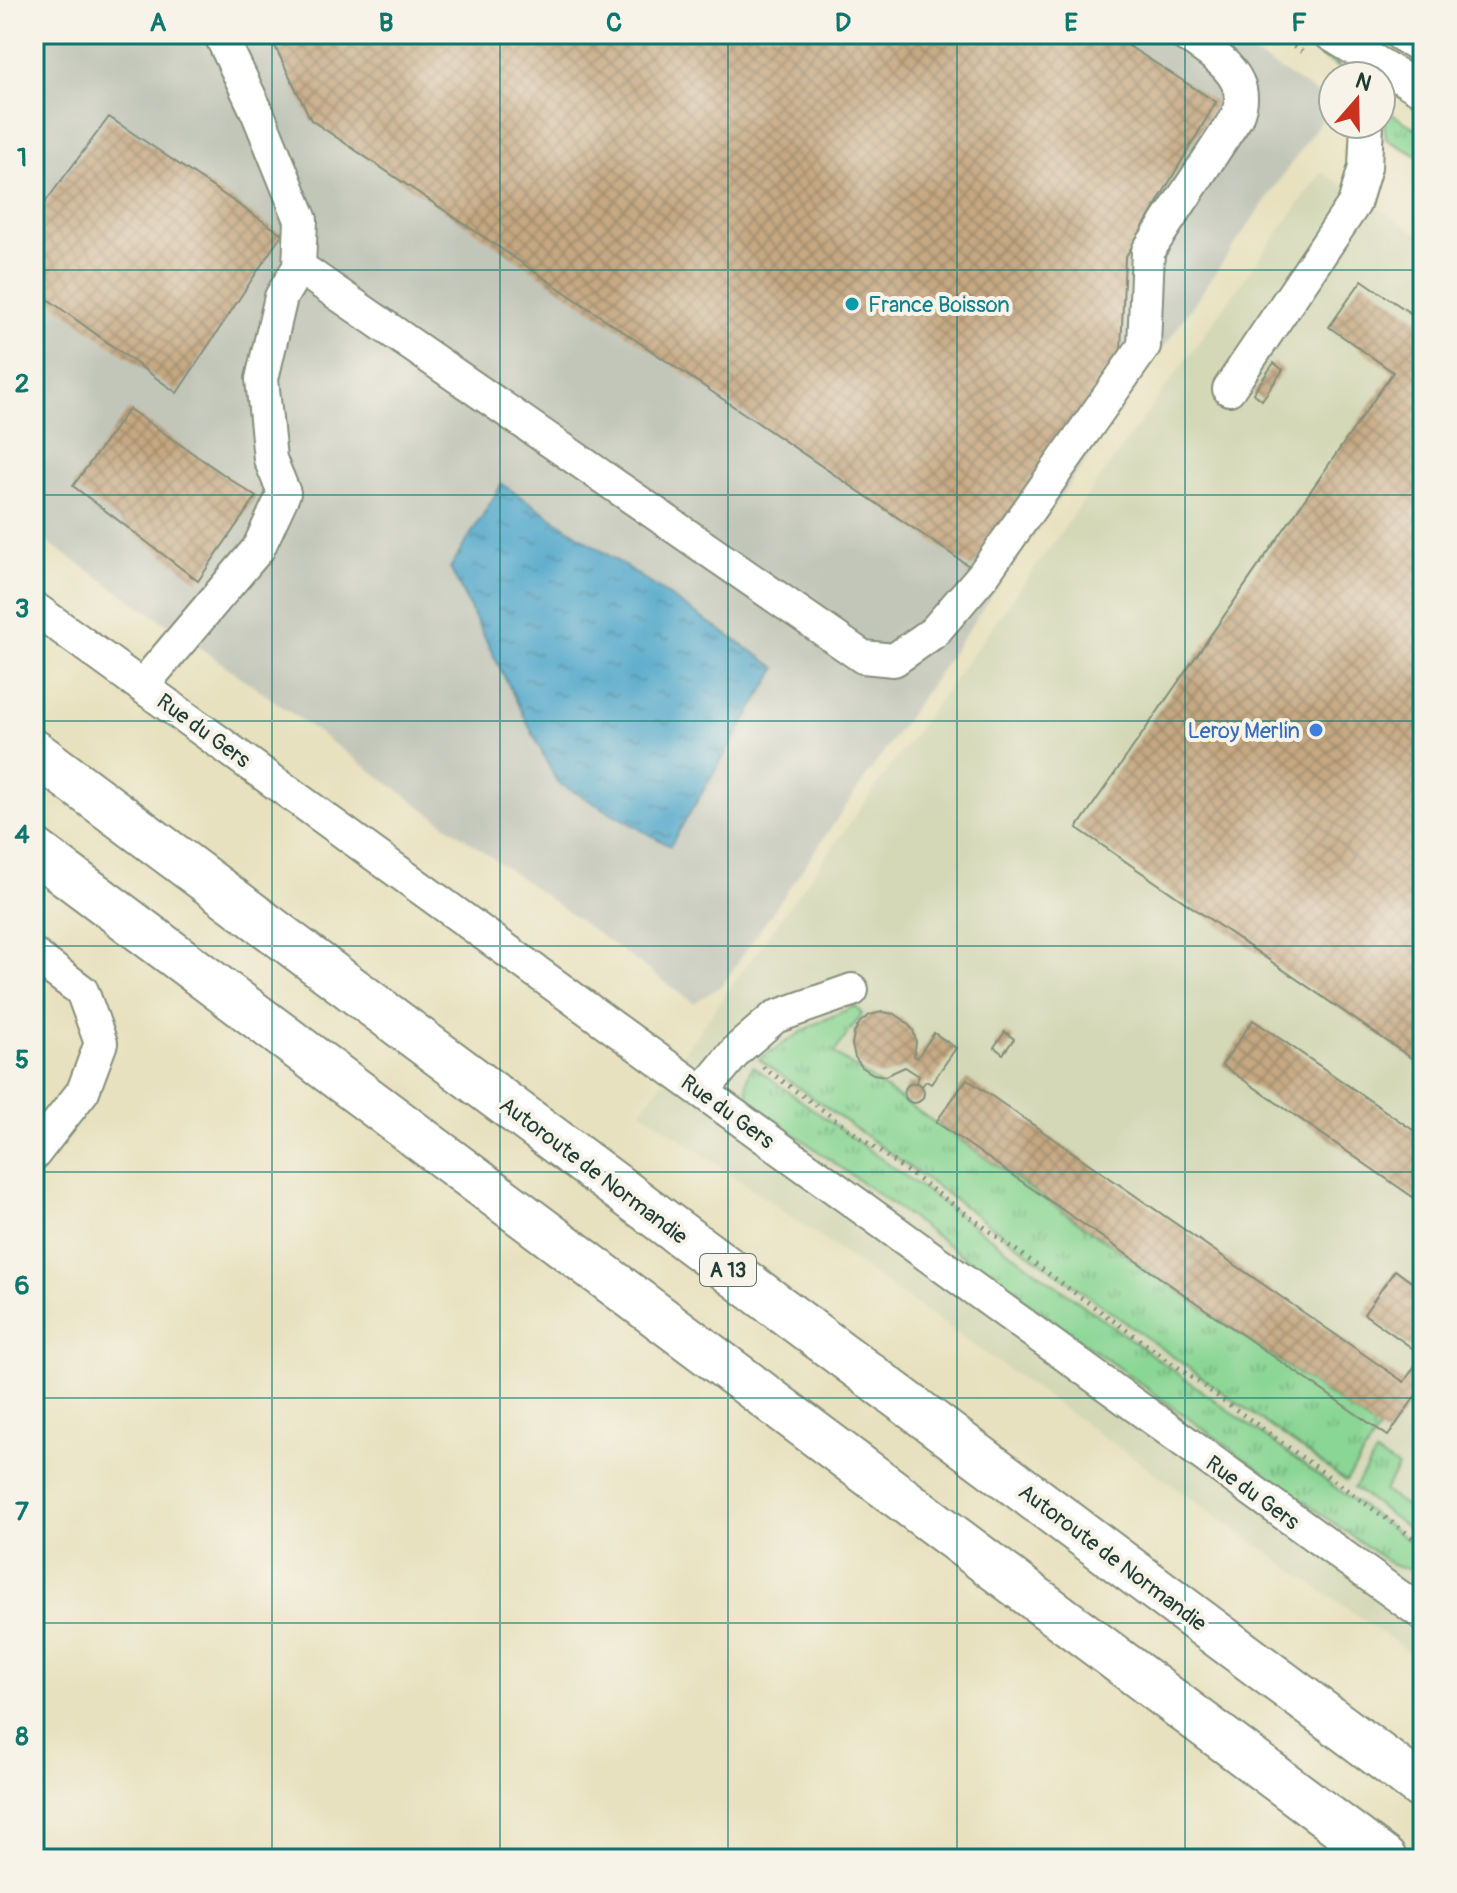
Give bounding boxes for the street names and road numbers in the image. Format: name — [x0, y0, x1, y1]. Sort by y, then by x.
street label: Rue du Gers — [151, 687, 256, 774]
street label: Rue du Gers — [675, 1068, 780, 1155]
street label: Autoroute de Normandie — [494, 1091, 693, 1251]
road number: A 13 — [700, 1254, 756, 1286]
street label: Rue du Gers — [1200, 1449, 1305, 1536]
street label: Autoroute de Normandie — [1013, 1478, 1212, 1638]

